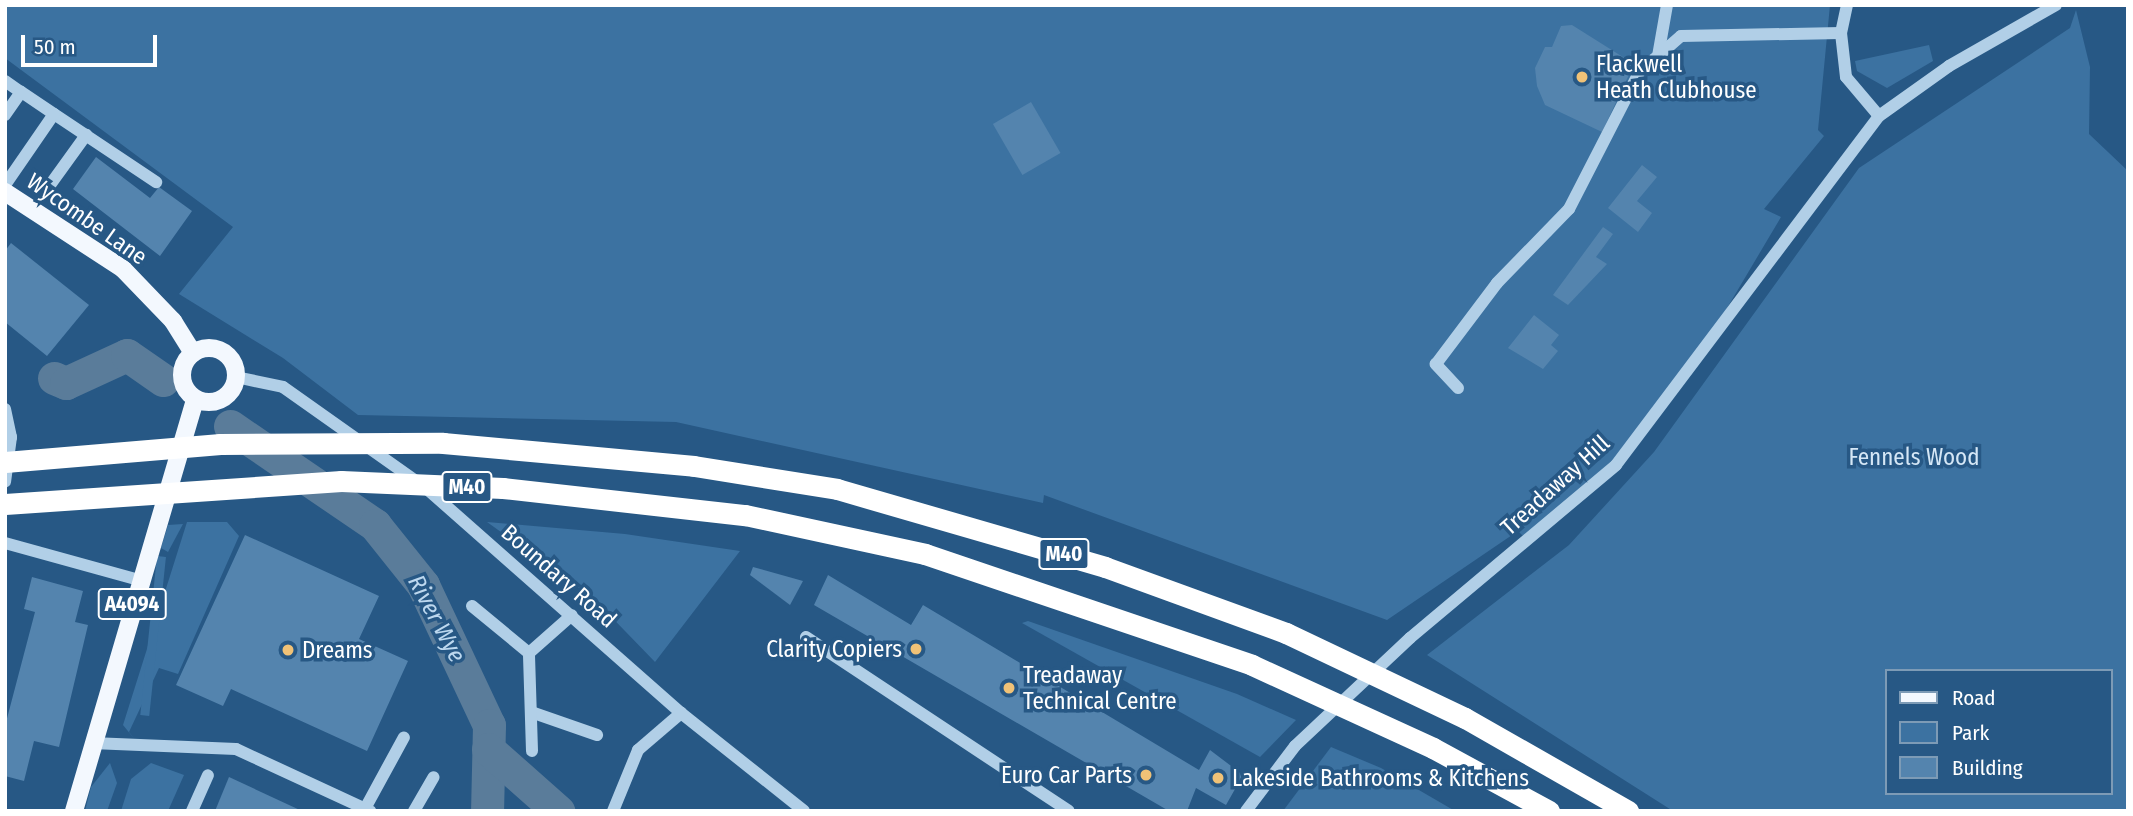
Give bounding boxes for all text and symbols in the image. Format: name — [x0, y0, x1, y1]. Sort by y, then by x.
scale bar — [24, 21, 161, 65]
text: 50 m — [34, 34, 76, 60]
place label: Flackwell Heath Clubhouse — [1596, 50, 1757, 104]
marker: Flackwell Heath Clubhouse — [1574, 69, 1590, 85]
street label: Wycombe Lane — [22, 167, 152, 271]
street label: Treadaway Hill — [1495, 429, 1615, 541]
park label: Fennels Wood — [1848, 443, 1980, 471]
road number: M40 — [441, 470, 493, 504]
street label: Boundary Road — [496, 518, 622, 634]
road number: M40 — [1038, 536, 1090, 572]
water label: River Wye — [401, 570, 471, 668]
road number: A4094 — [97, 586, 167, 622]
place label: Clarity Copiers — [766, 635, 902, 663]
place label: Dreams — [302, 636, 373, 664]
marker: Clarity Copiers — [908, 641, 924, 657]
marker: Dreams — [280, 642, 296, 658]
place label: Treadaway Technical Centre — [1023, 661, 1177, 715]
legend — [1884, 669, 2112, 795]
marker: Treadaway Technical Centre — [1001, 680, 1017, 696]
text: Road — [1952, 685, 1996, 711]
text: Park — [1952, 720, 1989, 746]
text: Building — [1952, 755, 2023, 781]
place label: Euro Car Parts — [1001, 761, 1132, 789]
place label: Lakeside Bathrooms & Kitchens — [1232, 764, 1529, 792]
marker: Euro Car Parts — [1138, 767, 1154, 783]
marker: Lakeside Bathrooms & Kitchens — [1210, 770, 1226, 786]

